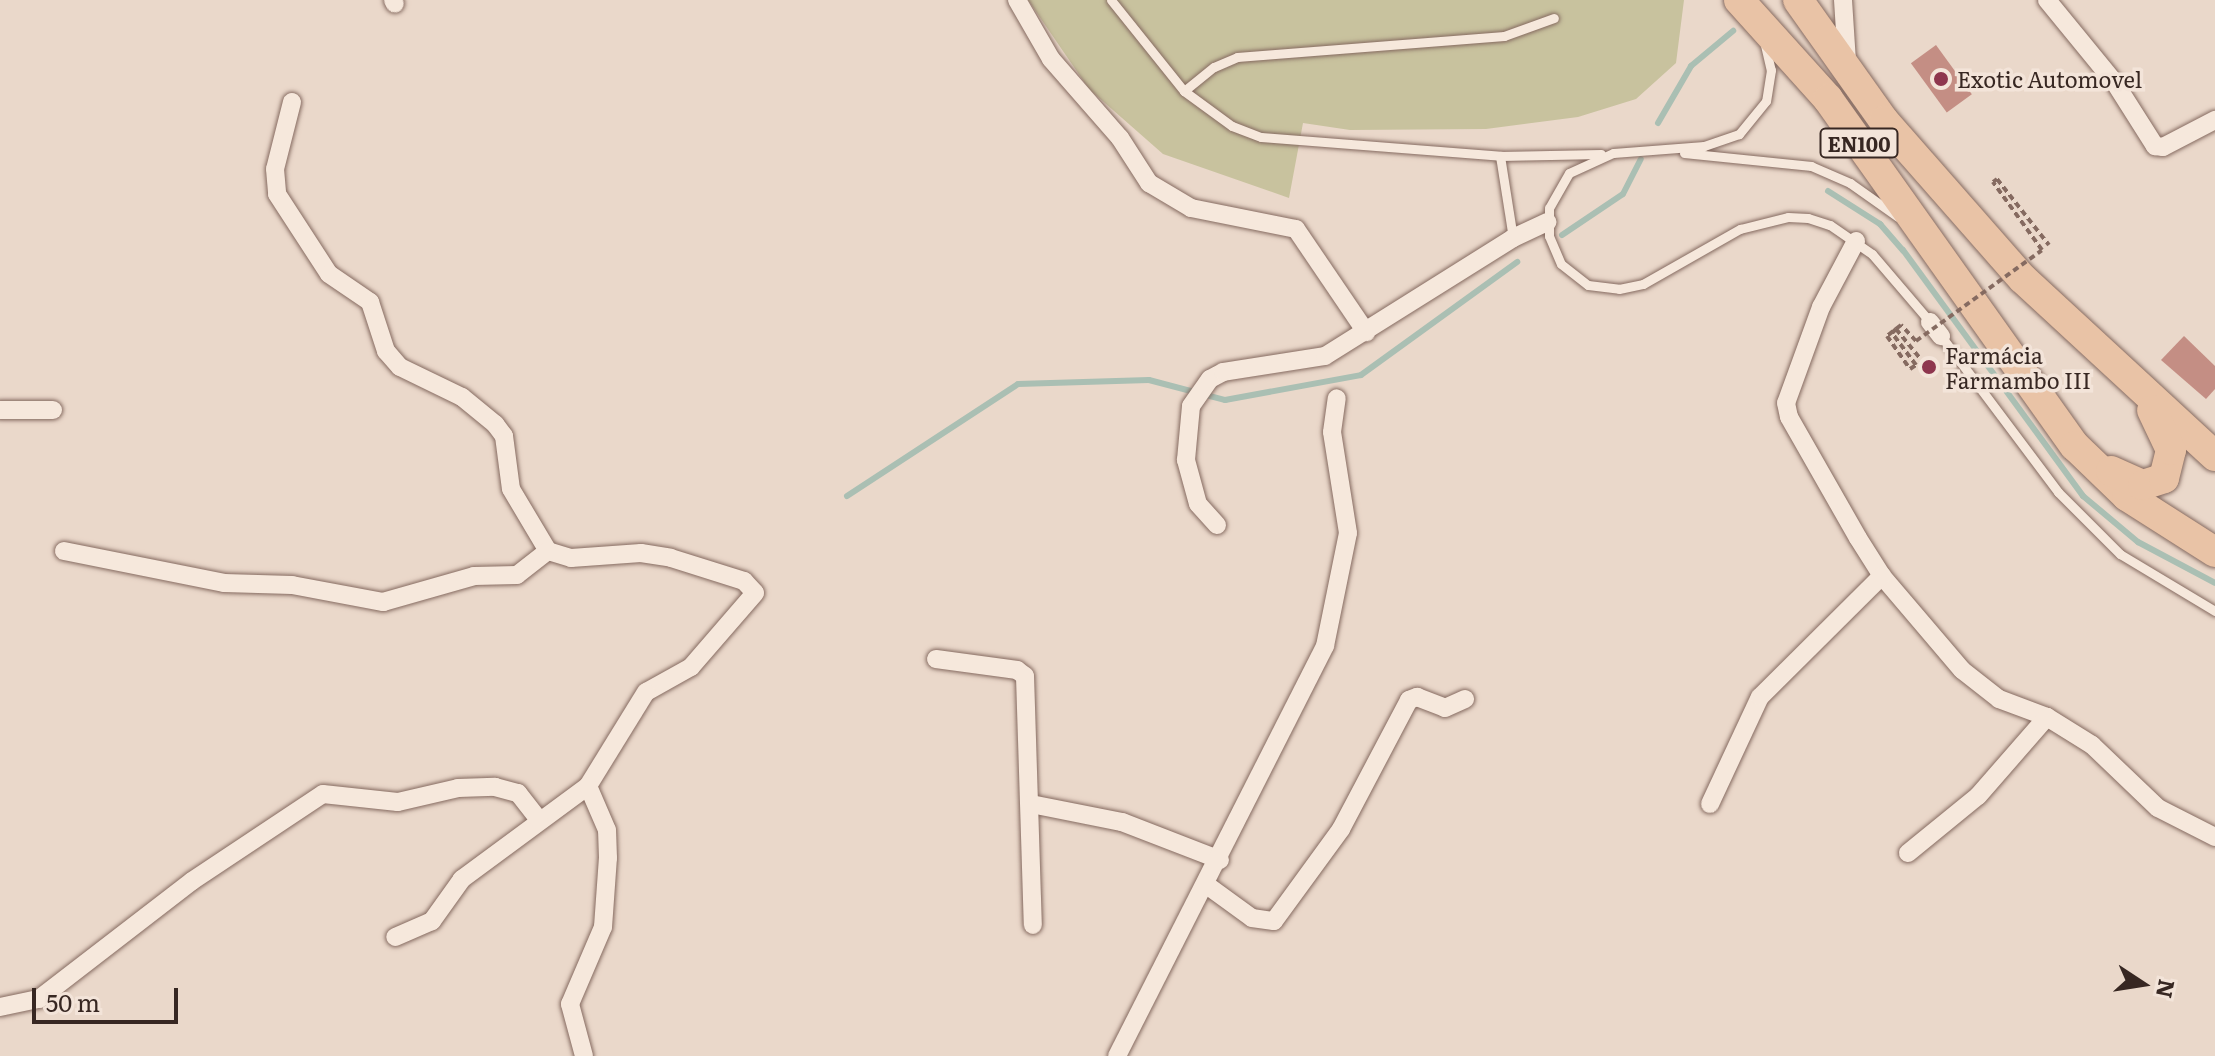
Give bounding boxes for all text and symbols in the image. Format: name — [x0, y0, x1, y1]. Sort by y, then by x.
place label: Exotic Automovel — [1957, 66, 2142, 92]
marker: Exotic Automovel — [1932, 70, 1950, 88]
road number: EN100 — [1819, 127, 1899, 159]
place label: Farmácia Farmambo III — [1945, 341, 2091, 392]
marker: Farmácia Farmambo III — [1920, 358, 1938, 376]
north arrow — [2103, 944, 2183, 1024]
scale bar — [36, 972, 182, 1022]
text: N — [2149, 977, 2185, 1002]
text: 50 m — [46, 984, 100, 1019]

